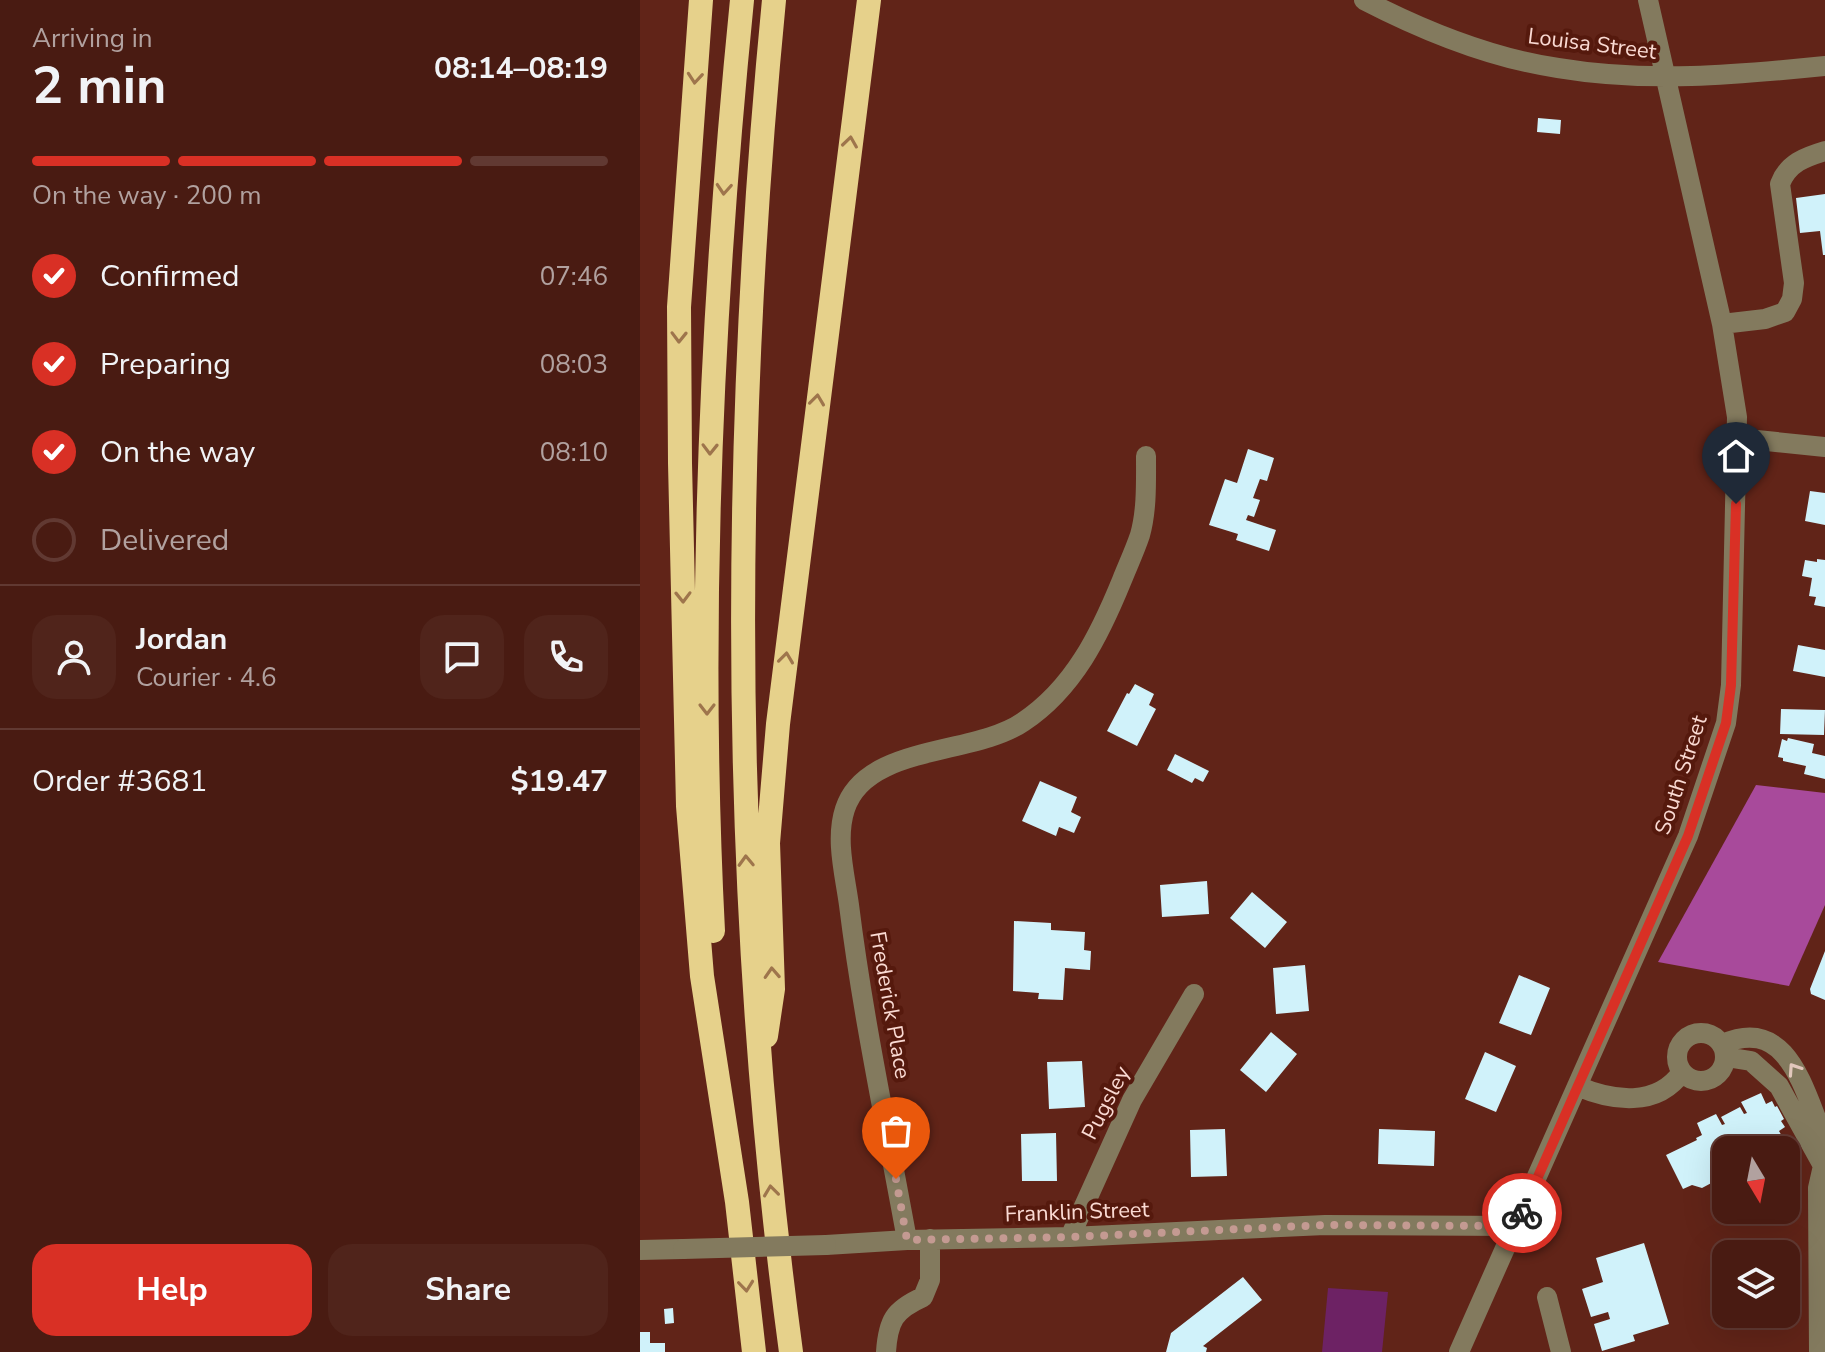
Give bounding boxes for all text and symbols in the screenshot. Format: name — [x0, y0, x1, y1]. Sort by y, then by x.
text: Arriving in — [32, 21, 153, 56]
street label: Louisa Street — [1526, 21, 1658, 67]
text: 08:14–08:19 — [434, 48, 608, 89]
text: 2 min — [32, 50, 167, 121]
one-way arrow — [687, 72, 704, 85]
one-way arrow — [842, 135, 859, 148]
text: On the way · 200 m — [32, 178, 261, 213]
one-way arrow — [716, 183, 733, 196]
icon: check — [32, 254, 76, 298]
text: Confirmed — [100, 256, 240, 297]
text: 07:46 — [540, 259, 608, 294]
one-way arrow — [670, 331, 688, 344]
icon: check — [32, 342, 76, 386]
text: Preparing — [100, 344, 231, 385]
text: 08:03 — [540, 347, 608, 382]
one-way arrow — [809, 393, 826, 406]
pin — [1702, 422, 1770, 504]
icon: check — [32, 430, 76, 474]
text: On the way — [100, 432, 255, 473]
icon: home — [1714, 434, 1758, 478]
text: 08:10 — [540, 435, 608, 470]
one-way arrow — [701, 443, 718, 456]
text: Delivered — [100, 520, 229, 561]
one-way arrow — [674, 591, 691, 604]
button: person — [32, 615, 116, 699]
button: chat — [420, 615, 504, 699]
button: phone — [524, 615, 608, 699]
text: Jordan — [136, 619, 227, 660]
one-way arrow — [777, 651, 794, 664]
text: Courier · 4.6 — [136, 660, 277, 695]
one-way arrow — [698, 703, 716, 716]
street label: South Street — [1648, 711, 1715, 839]
text: Order #3681 — [32, 761, 207, 802]
text: $19.47 — [511, 761, 608, 802]
one-way arrow — [738, 854, 755, 867]
street label: Frederick Place — [862, 929, 918, 1081]
one-way arrow — [764, 966, 781, 979]
street label: Pugsley — [1075, 1060, 1138, 1145]
one-way arrow — [1789, 1063, 1804, 1077]
pin — [862, 1097, 930, 1179]
icon: bag — [874, 1109, 918, 1153]
north arrow — [1712, 1136, 1800, 1224]
map controls — [1712, 1136, 1800, 1328]
courier — [1482, 1173, 1562, 1253]
one-way arrow — [763, 1184, 780, 1197]
icon: bike — [1500, 1191, 1544, 1235]
street label: Franklin Street — [1004, 1194, 1150, 1230]
button: layers — [1712, 1240, 1800, 1328]
button: Help — [32, 1244, 312, 1336]
button: Share — [328, 1244, 608, 1336]
one-way arrow — [738, 1279, 755, 1292]

